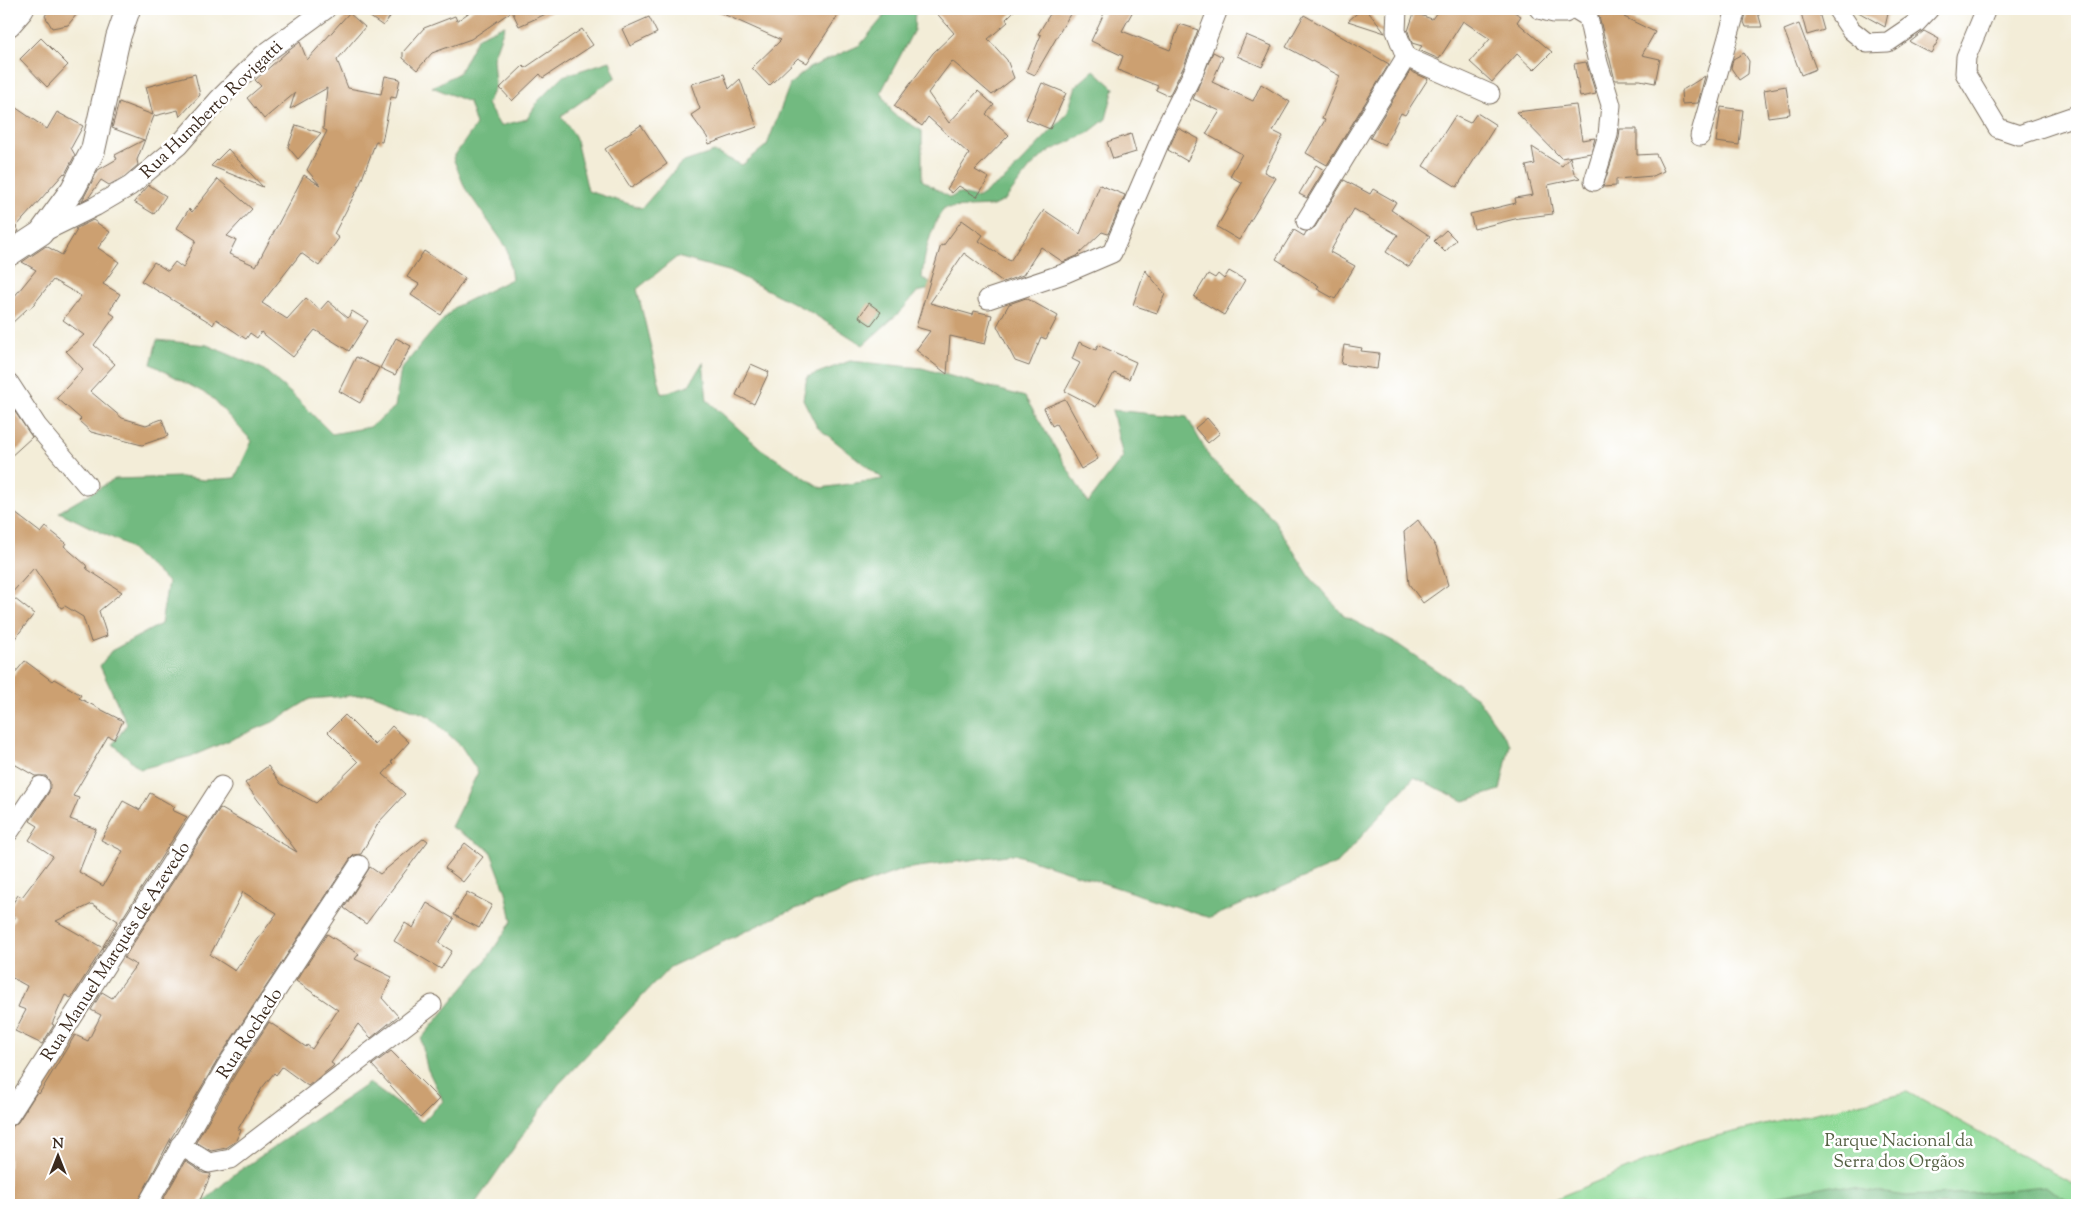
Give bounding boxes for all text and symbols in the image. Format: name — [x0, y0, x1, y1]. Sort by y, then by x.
street label: Rua Humberto Rovigatti — [135, 35, 290, 186]
street label: Rua Manuel Marquês de Azevedo — [36, 837, 198, 1067]
street label: Rua Rochedo — [212, 983, 290, 1085]
park label: Parque Nacional da Serra dos Orgãos — [1825, 1129, 1973, 1176]
north arrow — [32, 1132, 82, 1182]
text: N — [52, 1135, 64, 1155]

